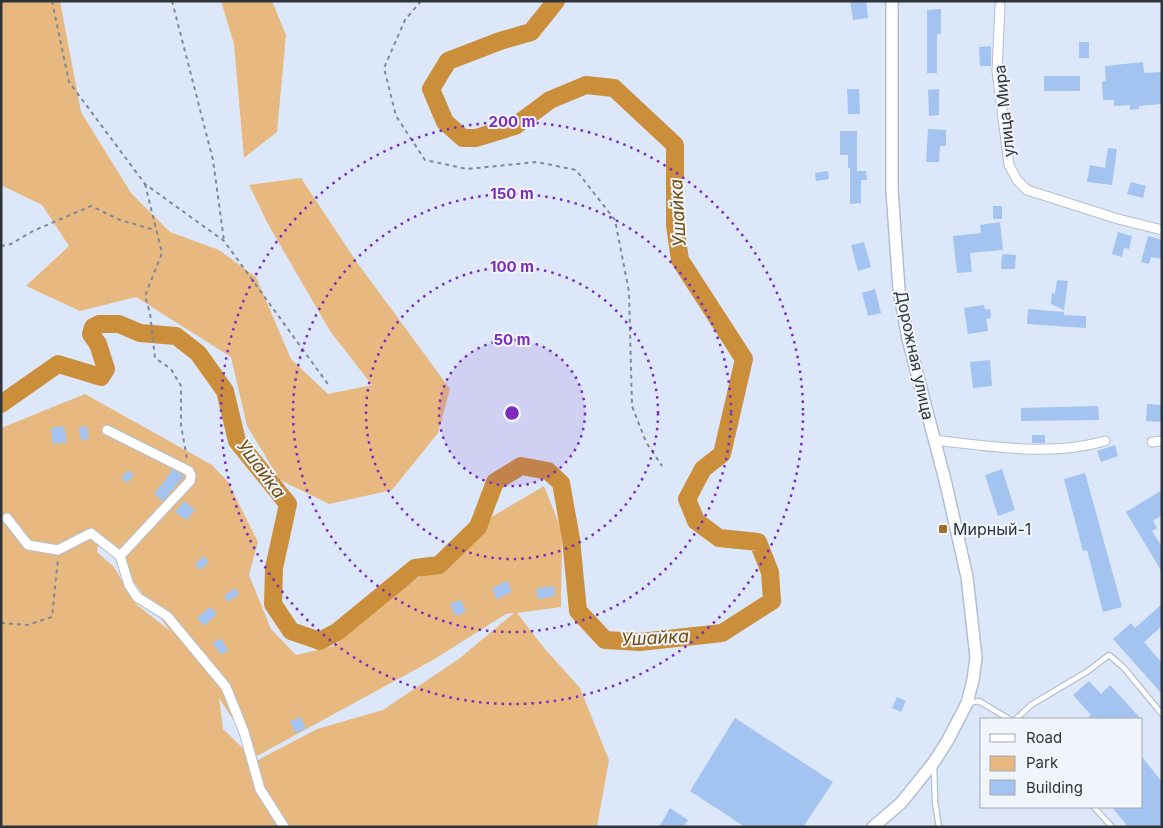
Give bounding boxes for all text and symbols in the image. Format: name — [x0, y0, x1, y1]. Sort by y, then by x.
street label: улица Мира — [989, 64, 1019, 158]
text: 200 m — [489, 112, 535, 131]
water label: Ушайка — [665, 179, 690, 247]
text: 150 m — [490, 184, 534, 203]
text: 100 m — [490, 257, 534, 276]
street label: Дорожная улица — [891, 288, 939, 422]
text: 50 m — [494, 330, 530, 349]
centre of rings — [503, 404, 521, 422]
water label: Ушайка — [233, 435, 290, 502]
place label: Мирный-1 — [953, 519, 1031, 539]
marker: Мирный-1 — [937, 523, 949, 535]
water label: Ушайка — [621, 625, 689, 650]
legend — [980, 718, 1143, 808]
text: Road — [1026, 728, 1062, 747]
text: Park — [1026, 753, 1059, 772]
text: Building — [1026, 778, 1083, 797]

